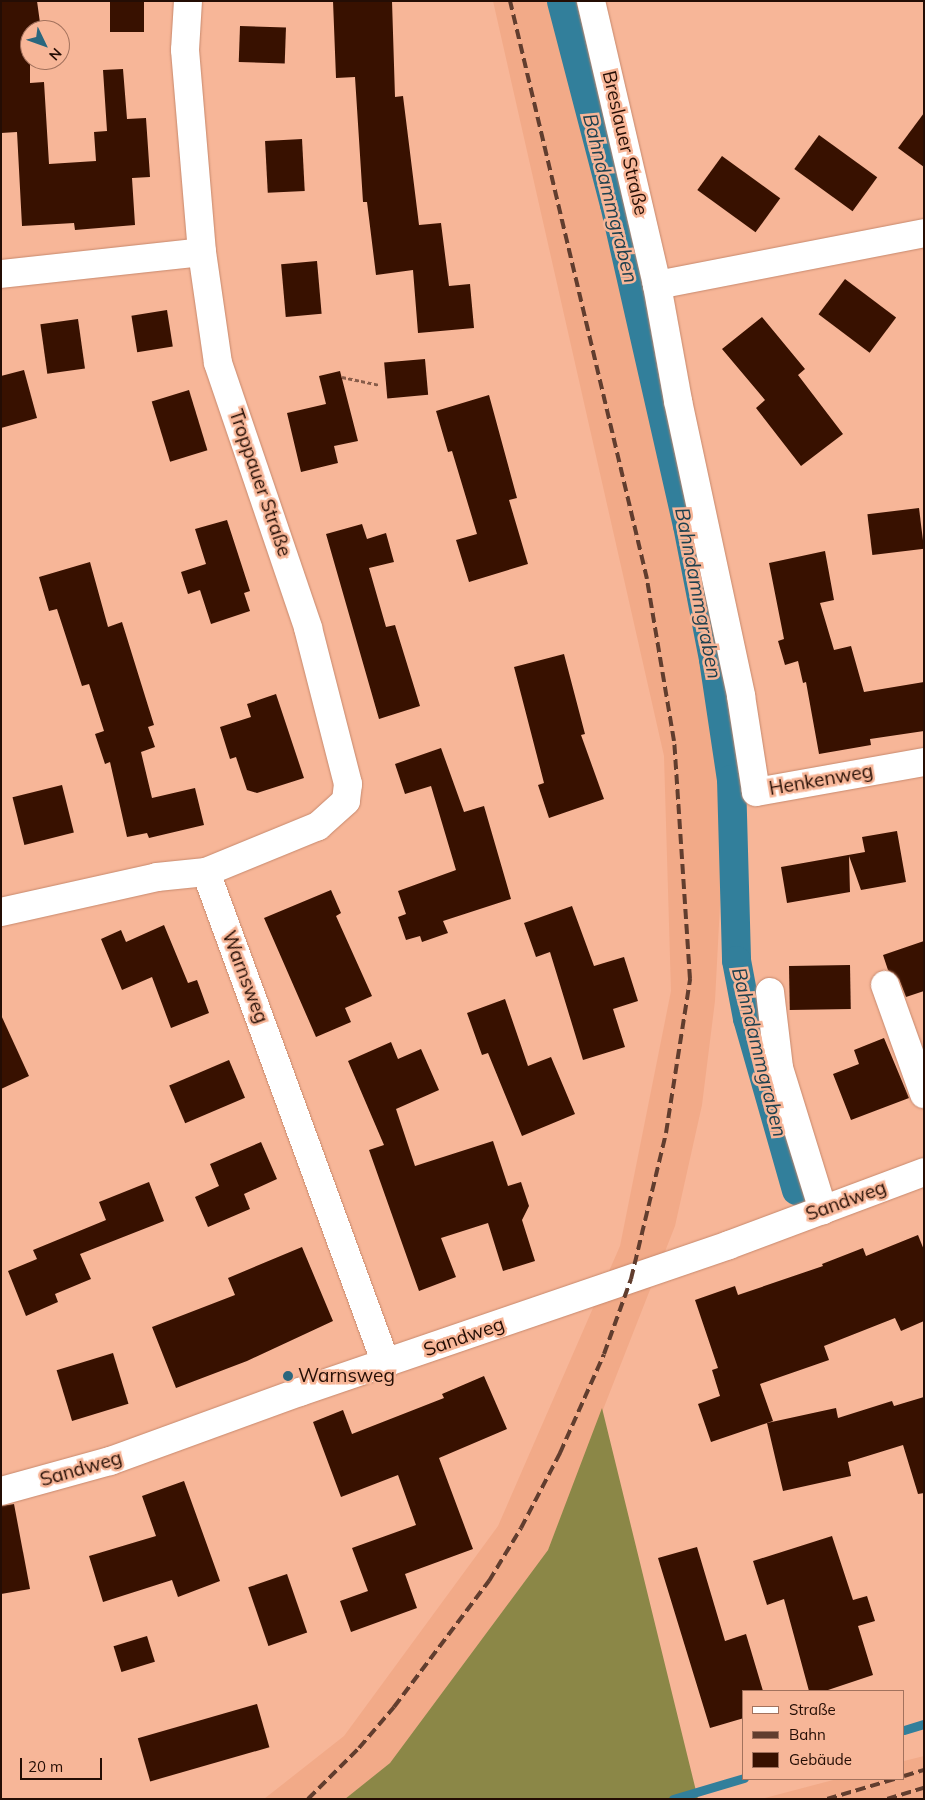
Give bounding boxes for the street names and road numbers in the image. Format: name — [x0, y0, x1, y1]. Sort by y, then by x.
street label: Breslauer Straße — [597, 69, 653, 217]
street label: Troppauer Straße — [224, 406, 296, 560]
street label: Henkenweg — [767, 760, 875, 800]
street label: Warnsweg — [217, 928, 273, 1026]
street label: Sandweg — [803, 1176, 889, 1226]
street label: Sandweg — [421, 1313, 507, 1361]
street label: Sandweg — [38, 1446, 124, 1492]

